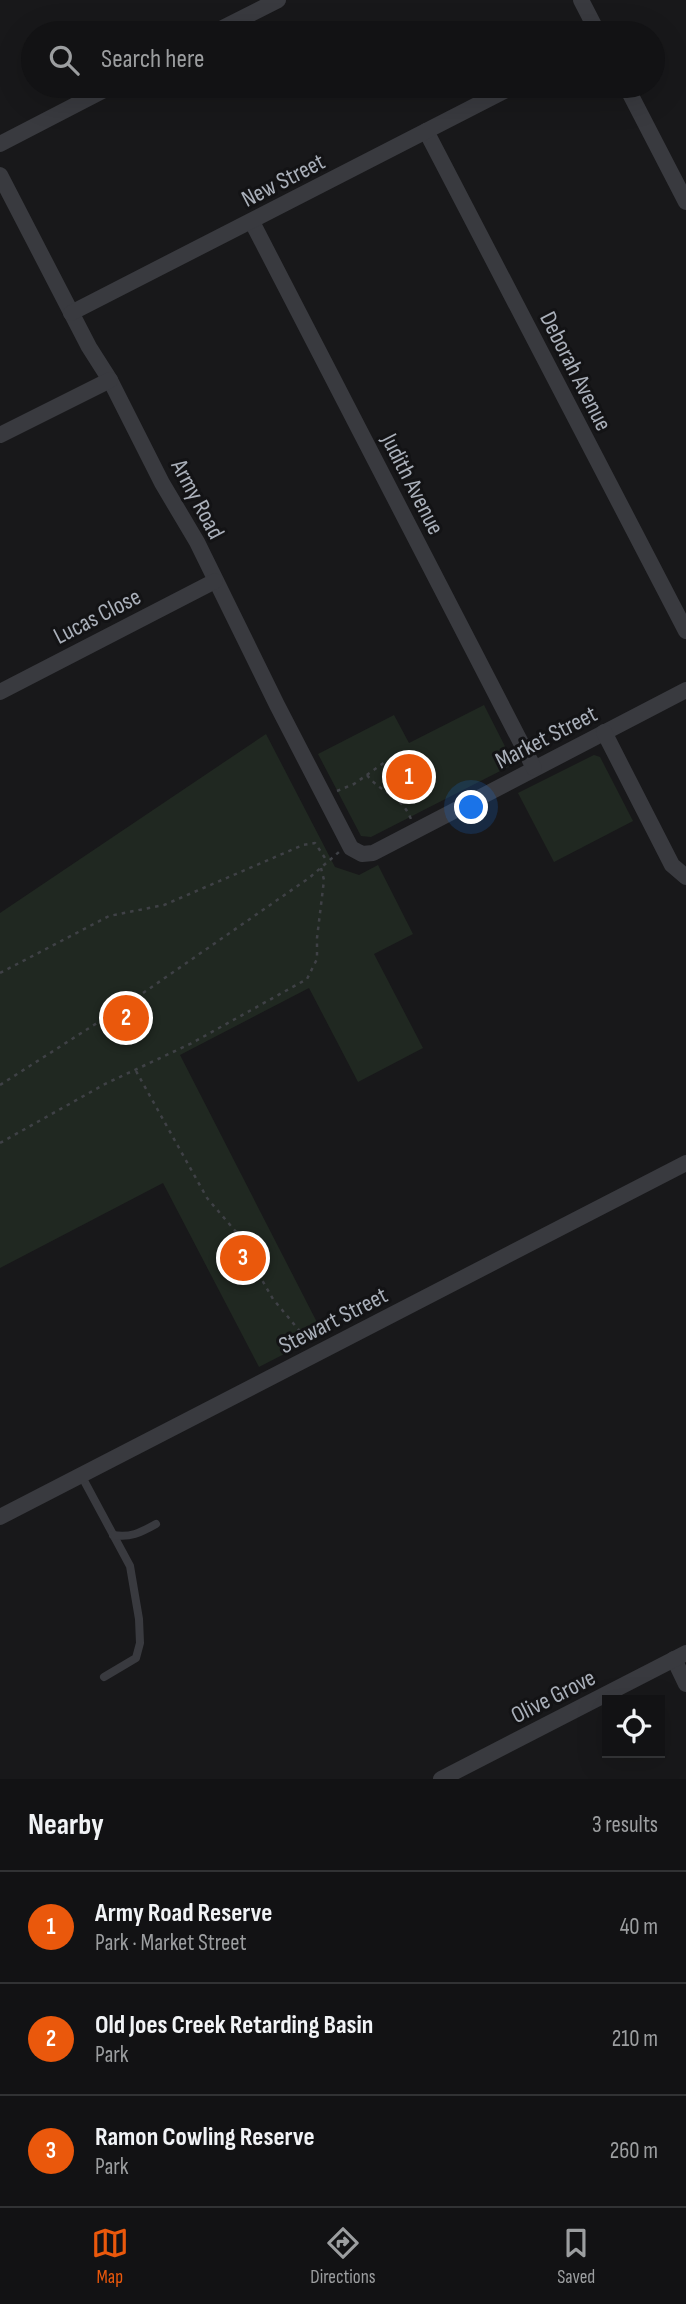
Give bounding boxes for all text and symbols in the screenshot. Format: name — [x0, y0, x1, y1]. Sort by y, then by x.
search box — [21, 21, 665, 98]
icon: search — [45, 41, 83, 79]
text: Search here — [101, 44, 204, 75]
street label: New Street — [237, 147, 330, 214]
street label: Deborah Avenue — [533, 307, 618, 436]
street label: Judith Avenue — [374, 428, 450, 540]
street label: Army Road — [164, 454, 231, 544]
street label: Lucas Close — [49, 582, 146, 651]
street label: Market Street — [490, 699, 602, 775]
pin: 1 — [386, 751, 432, 803]
your location — [454, 790, 488, 824]
pin: 2 — [103, 992, 149, 1044]
pin: 3 — [220, 1232, 266, 1284]
street label: Stewart Street — [274, 1281, 393, 1360]
street label: Olive Grove — [506, 1663, 600, 1730]
map controls — [602, 1695, 665, 1758]
button: locate — [602, 1695, 665, 1758]
text: Nearby — [28, 1807, 104, 1843]
text: 3 results — [592, 1811, 658, 1839]
text: Army Road Reserve — [95, 1898, 272, 1929]
text: 1 — [46, 1913, 56, 1941]
text: 40 m — [620, 1913, 658, 1941]
text: Park · Market Street — [95, 1929, 246, 1957]
text: Old Joes Creek Retarding Basin — [95, 2010, 373, 2041]
text: 2 — [46, 2025, 56, 2053]
text: 210 m — [612, 2025, 658, 2053]
text: Park — [95, 2041, 129, 2069]
text: Ramon Cowling Reserve — [95, 2122, 315, 2153]
text: 3 — [46, 2137, 56, 2165]
text: 260 m — [610, 2137, 658, 2165]
text: Park — [95, 2153, 129, 2181]
tab: Map — [91, 2224, 129, 2289]
tab: Directions — [310, 2224, 376, 2289]
tab: Saved — [557, 2224, 595, 2289]

